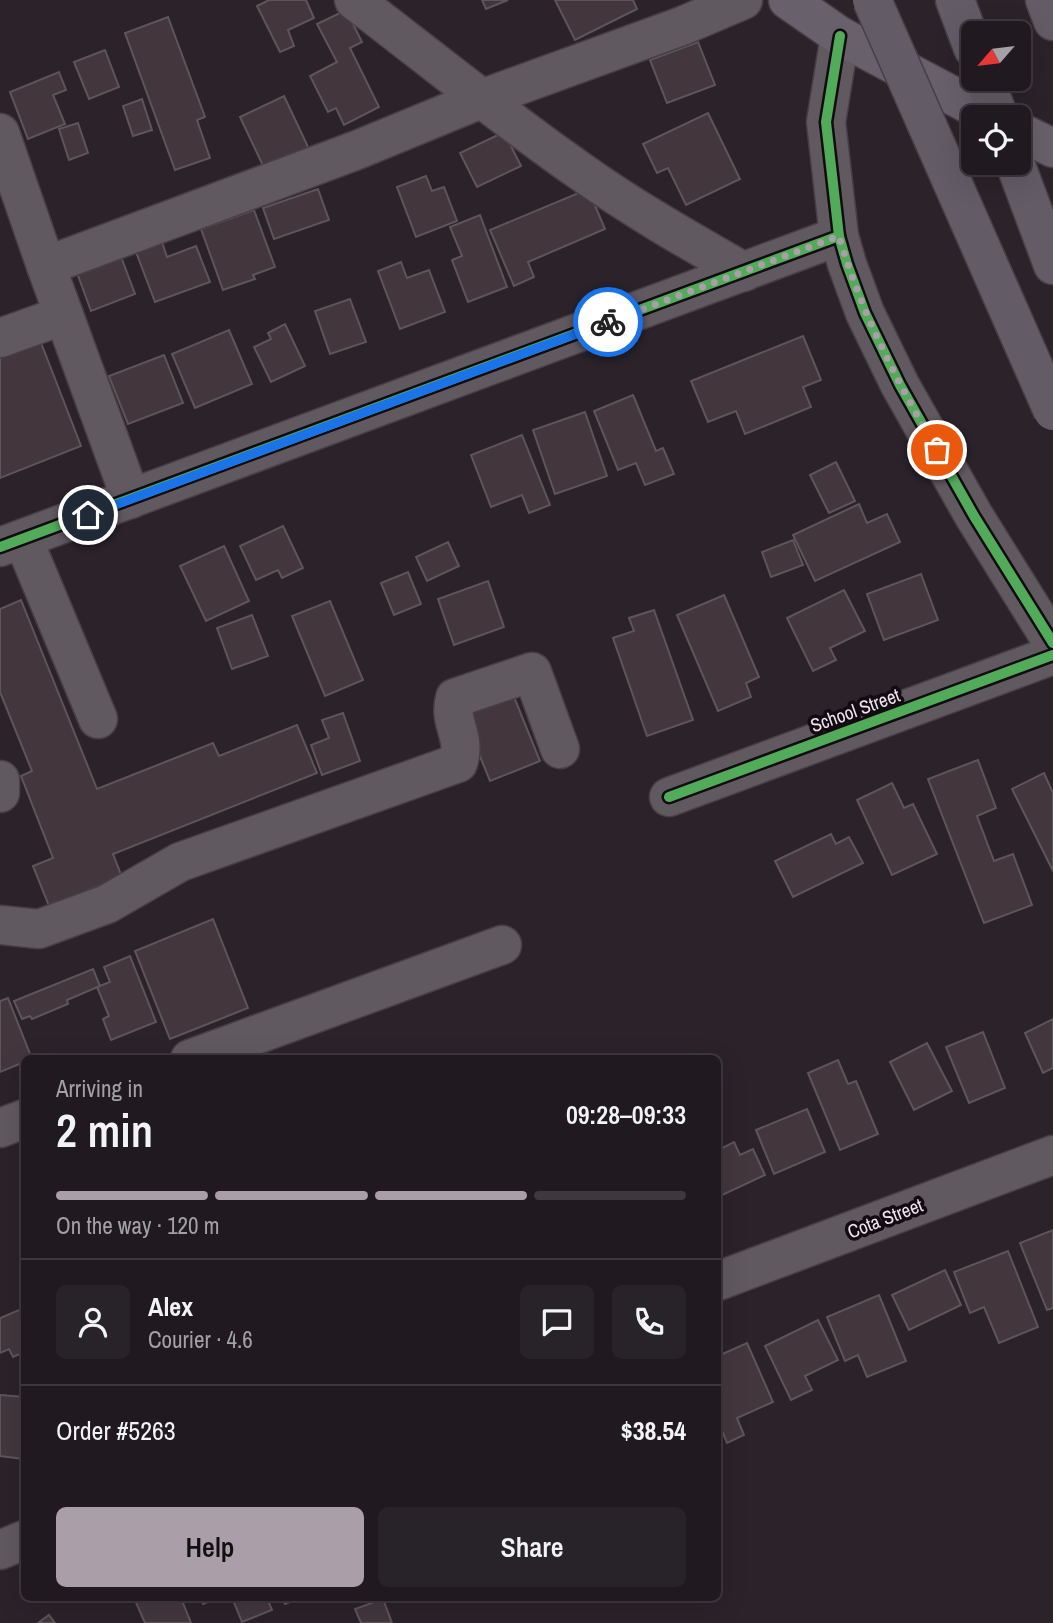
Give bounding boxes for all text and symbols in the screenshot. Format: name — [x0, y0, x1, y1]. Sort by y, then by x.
north arrow — [961, 21, 1031, 91]
map controls — [961, 21, 1031, 175]
button: locate — [961, 105, 1031, 175]
courier — [573, 287, 643, 357]
icon: bike — [589, 303, 627, 341]
pin — [907, 420, 967, 480]
icon: bag — [918, 431, 956, 469]
pin — [58, 485, 118, 545]
icon: home — [69, 496, 107, 534]
street label: School Street — [807, 682, 904, 738]
text: Arriving in — [56, 1073, 143, 1104]
text: 09:28–09:33 — [566, 1097, 686, 1132]
text: 2 min — [56, 1099, 153, 1161]
street label: Cota Street — [844, 1192, 927, 1244]
text: On the way · 120 m — [56, 1210, 220, 1241]
button: person — [56, 1285, 130, 1359]
button: chat — [520, 1285, 594, 1359]
button: phone — [612, 1285, 686, 1359]
text: Alex — [148, 1289, 193, 1324]
text: Courier · 4.6 — [148, 1324, 253, 1355]
text: Order #5263 — [56, 1413, 176, 1448]
text: $38.54 — [621, 1413, 686, 1448]
button: Help — [56, 1507, 364, 1587]
button: Share — [378, 1507, 686, 1587]

